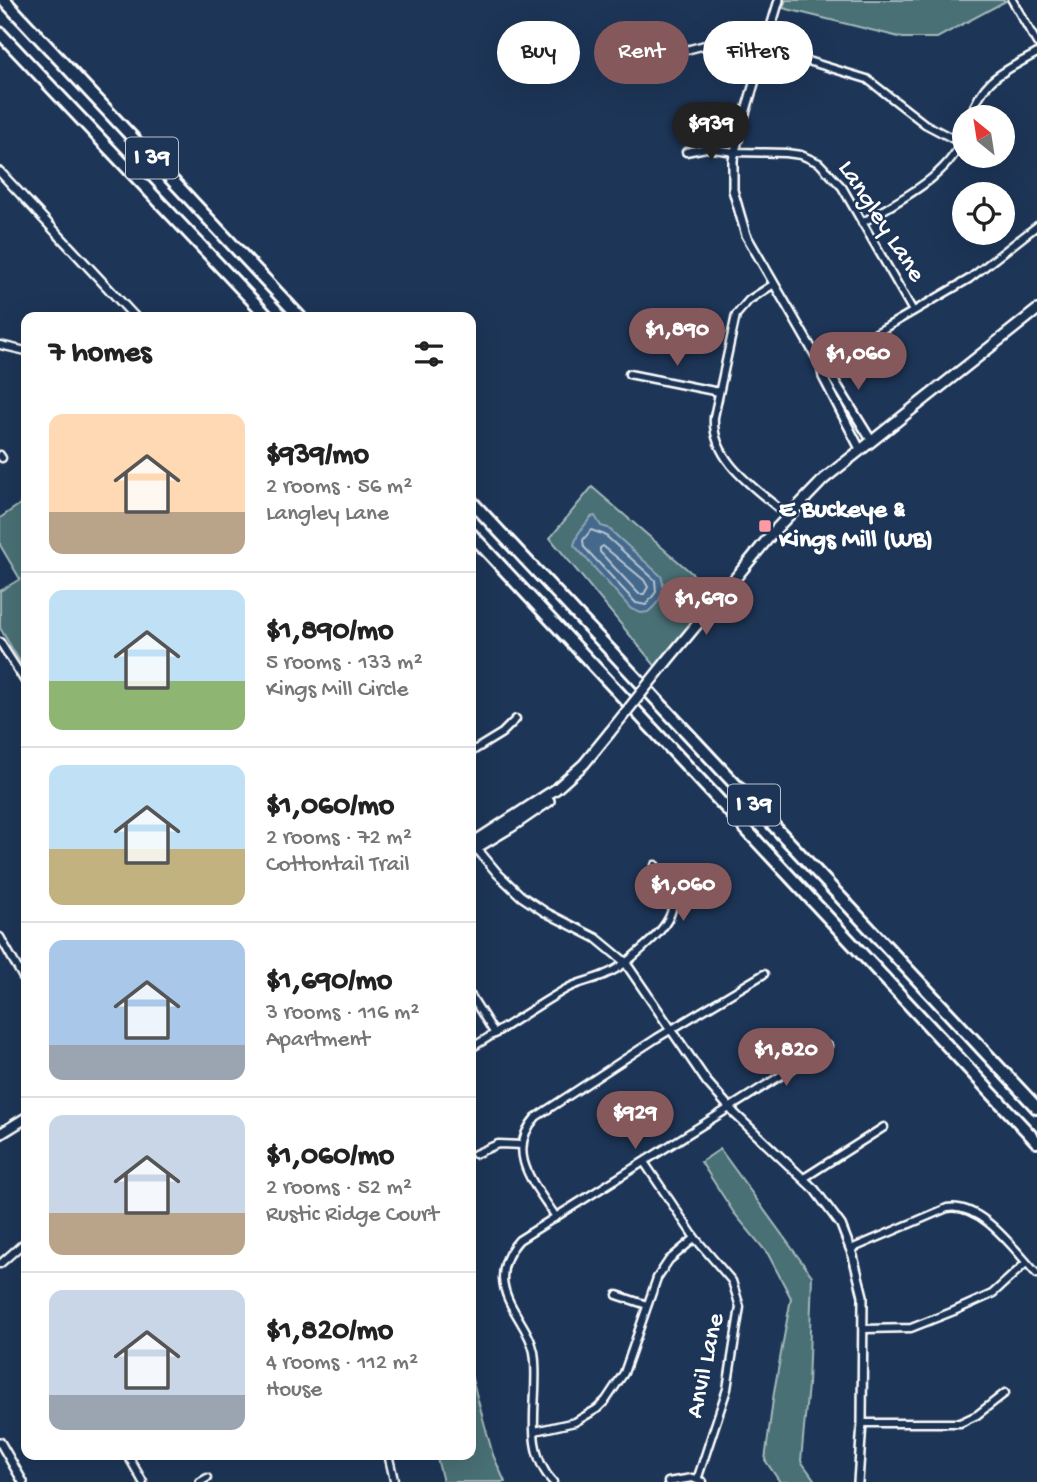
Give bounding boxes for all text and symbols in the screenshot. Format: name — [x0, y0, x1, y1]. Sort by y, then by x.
chip: Buy — [497, 21, 580, 84]
chip: Rent — [594, 21, 689, 84]
chip: Filters — [703, 21, 813, 84]
pin: $939 — [670, 102, 752, 162]
north arrow — [952, 105, 1015, 168]
map controls — [952, 105, 1015, 245]
text: $939 — [688, 111, 734, 138]
road number: I 39 — [126, 138, 178, 178]
street label: Langley Lane — [829, 155, 931, 289]
button: locate — [952, 182, 1015, 245]
pin: $1,890 — [620, 308, 734, 368]
text: $1,890 — [645, 317, 709, 344]
pin: $1,060 — [801, 332, 915, 392]
icon: filters — [410, 335, 448, 373]
text: 7 homes — [49, 337, 151, 372]
text: $1,060 — [826, 341, 890, 368]
text: $939/mo — [266, 439, 369, 474]
icon: home — [105, 442, 189, 526]
text: 2 rooms · 56 m² — [266, 474, 412, 501]
place label: E Buckeye & Kings Mill (WB) — [778, 496, 933, 557]
text: Langley Lane — [266, 501, 389, 528]
marker: E Buckeye & Kings Mill (WB) — [757, 518, 773, 534]
pin: $1,690 — [649, 578, 763, 637]
text: $1,690 — [674, 586, 738, 613]
text: $1,890/mo — [266, 615, 394, 650]
icon: home — [105, 618, 189, 702]
text: 5 rooms · 133 m² — [266, 650, 423, 677]
text: Kings Mill Circle — [266, 677, 408, 704]
road number: I 39 — [728, 784, 780, 826]
text: $1,060/mo — [266, 790, 394, 825]
icon: home — [105, 793, 189, 877]
text: 2 rooms · 72 m² — [266, 825, 412, 852]
text: Cottontail Trail — [266, 852, 410, 879]
pin: $1,060 — [626, 864, 740, 923]
text: $1,060 — [651, 872, 715, 899]
text: $1,690/mo — [266, 965, 392, 1000]
icon: home — [105, 968, 189, 1052]
text: 3 rooms · 116 m² — [266, 1000, 419, 1027]
text: Apartment — [266, 1027, 370, 1054]
pin: $1,820 — [729, 1028, 843, 1088]
text: $1,820 — [754, 1037, 818, 1064]
pin: $929 — [594, 1092, 676, 1151]
text: $929 — [613, 1100, 657, 1127]
text: $1,060/mo — [266, 1140, 394, 1175]
icon: home — [105, 1143, 189, 1227]
text: 2 rooms · 52 m² — [266, 1175, 412, 1202]
text: Rustic Ridge Court — [266, 1202, 439, 1229]
street label: Anvil Lane — [681, 1310, 733, 1421]
text: $1,820/mo — [266, 1315, 393, 1350]
icon: home — [105, 1318, 189, 1402]
text: 4 rooms · 112 m² — [266, 1350, 418, 1377]
text: House — [266, 1377, 322, 1404]

